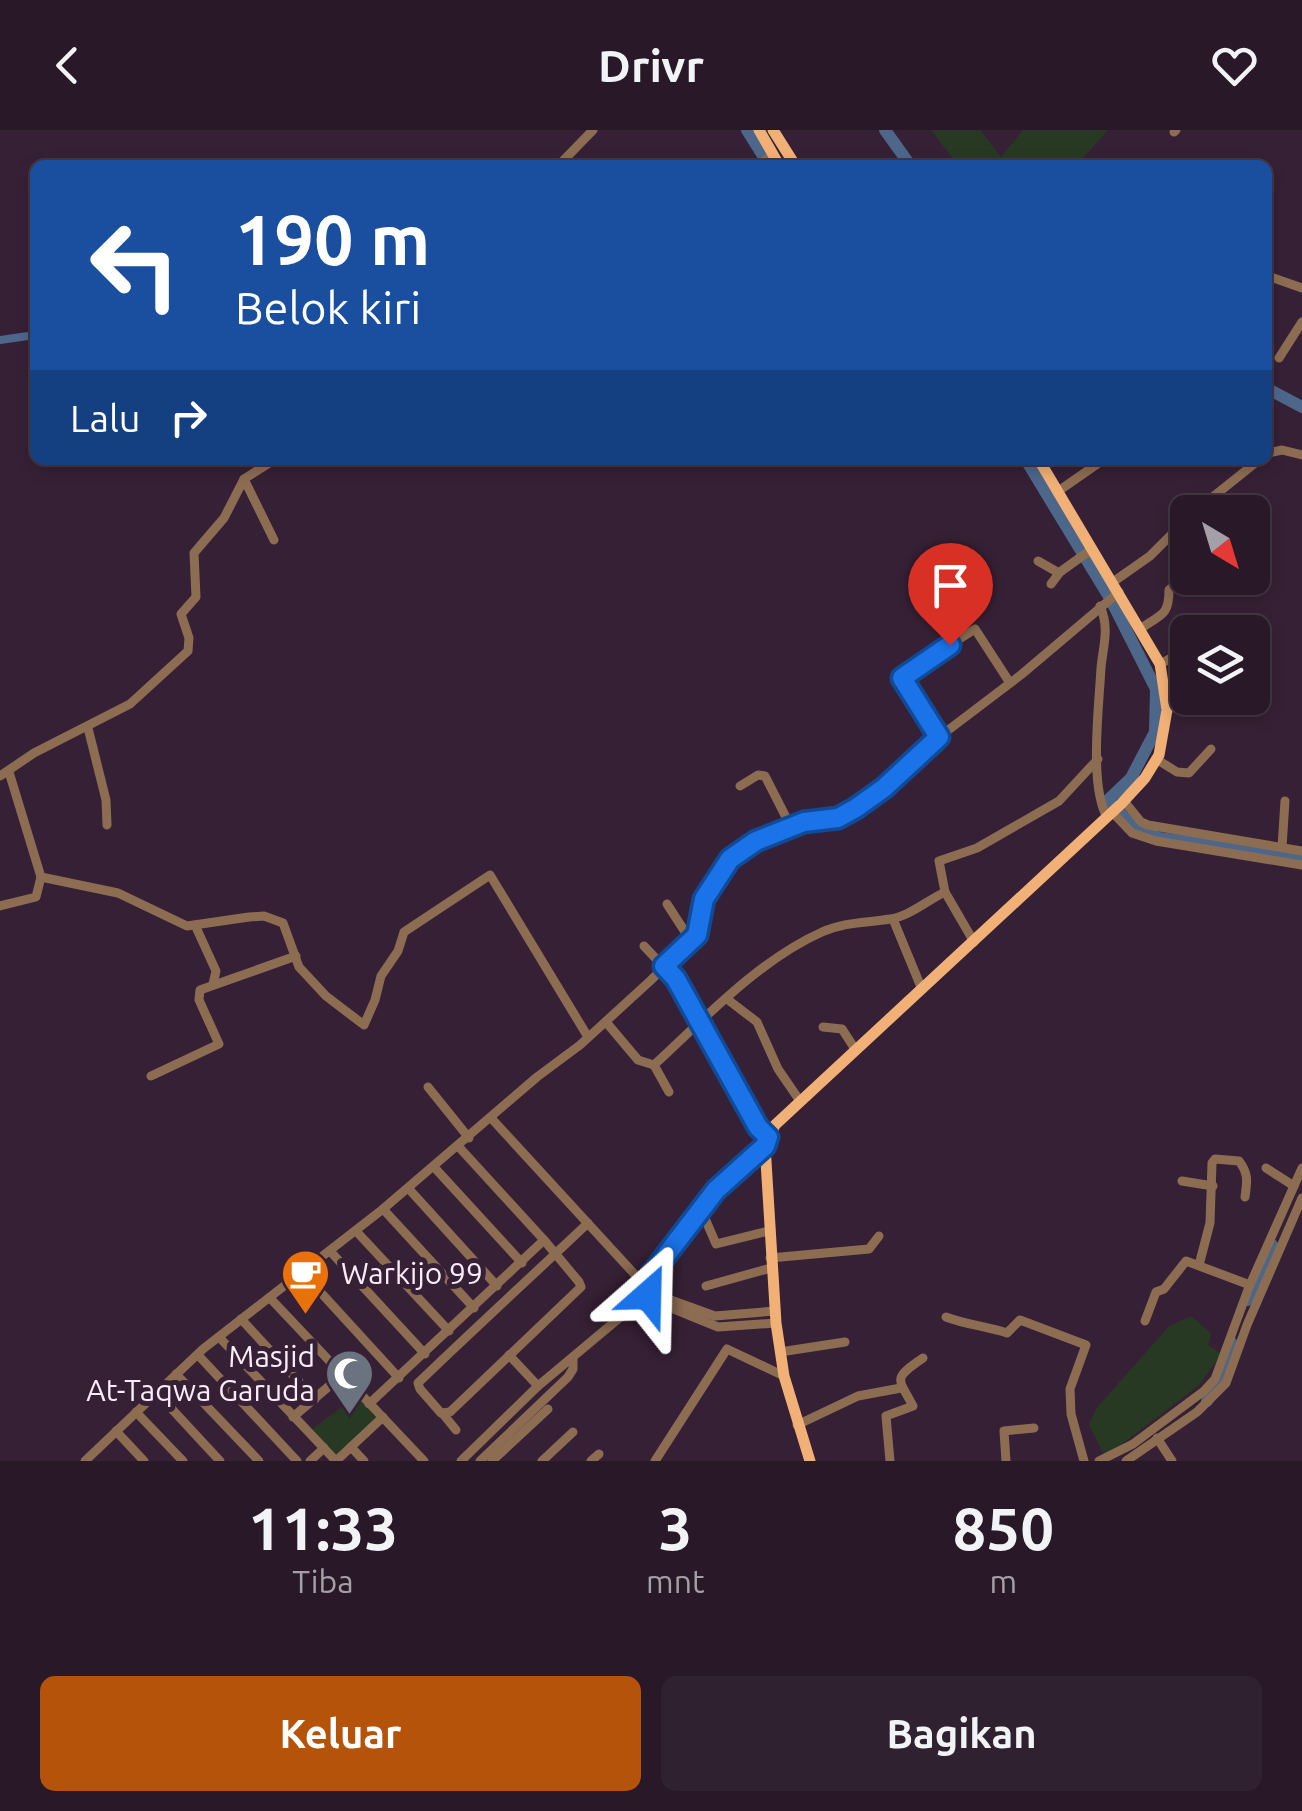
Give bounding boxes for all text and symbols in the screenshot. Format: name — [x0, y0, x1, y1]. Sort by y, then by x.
icon: back — [40, 38, 95, 93]
icon: heart — [1207, 38, 1262, 93]
text: Drivr — [598, 40, 704, 91]
icon: left — [70, 200, 200, 330]
text: 190 m — [235, 200, 430, 278]
text: Belok kiri — [235, 282, 421, 333]
icon: right — [161, 390, 216, 445]
text: Lalu — [70, 397, 141, 439]
north arrow — [1170, 495, 1270, 595]
map controls — [1170, 495, 1270, 715]
pin — [908, 543, 993, 646]
icon: arrive — [923, 558, 978, 613]
button: layers — [1170, 615, 1270, 715]
position arrow — [596, 1243, 700, 1347]
cafe icon: Warkijo 99 — [280, 1248, 332, 1316]
place label: Warkijo 99 — [341, 1256, 483, 1290]
place label: Masjid At-Taqwa Garuda — [86, 1339, 315, 1407]
mosque icon: Masjid At-Taqwa Garuda — [324, 1348, 376, 1416]
text: 11:33 — [248, 1494, 398, 1561]
text: 3 — [658, 1494, 692, 1561]
text: 850 — [953, 1494, 1054, 1561]
text: Tiba — [292, 1563, 354, 1599]
text: mnt — [646, 1563, 705, 1599]
text: m — [989, 1563, 1017, 1599]
button: Keluar — [40, 1676, 641, 1791]
button: Bagikan — [661, 1676, 1262, 1791]

